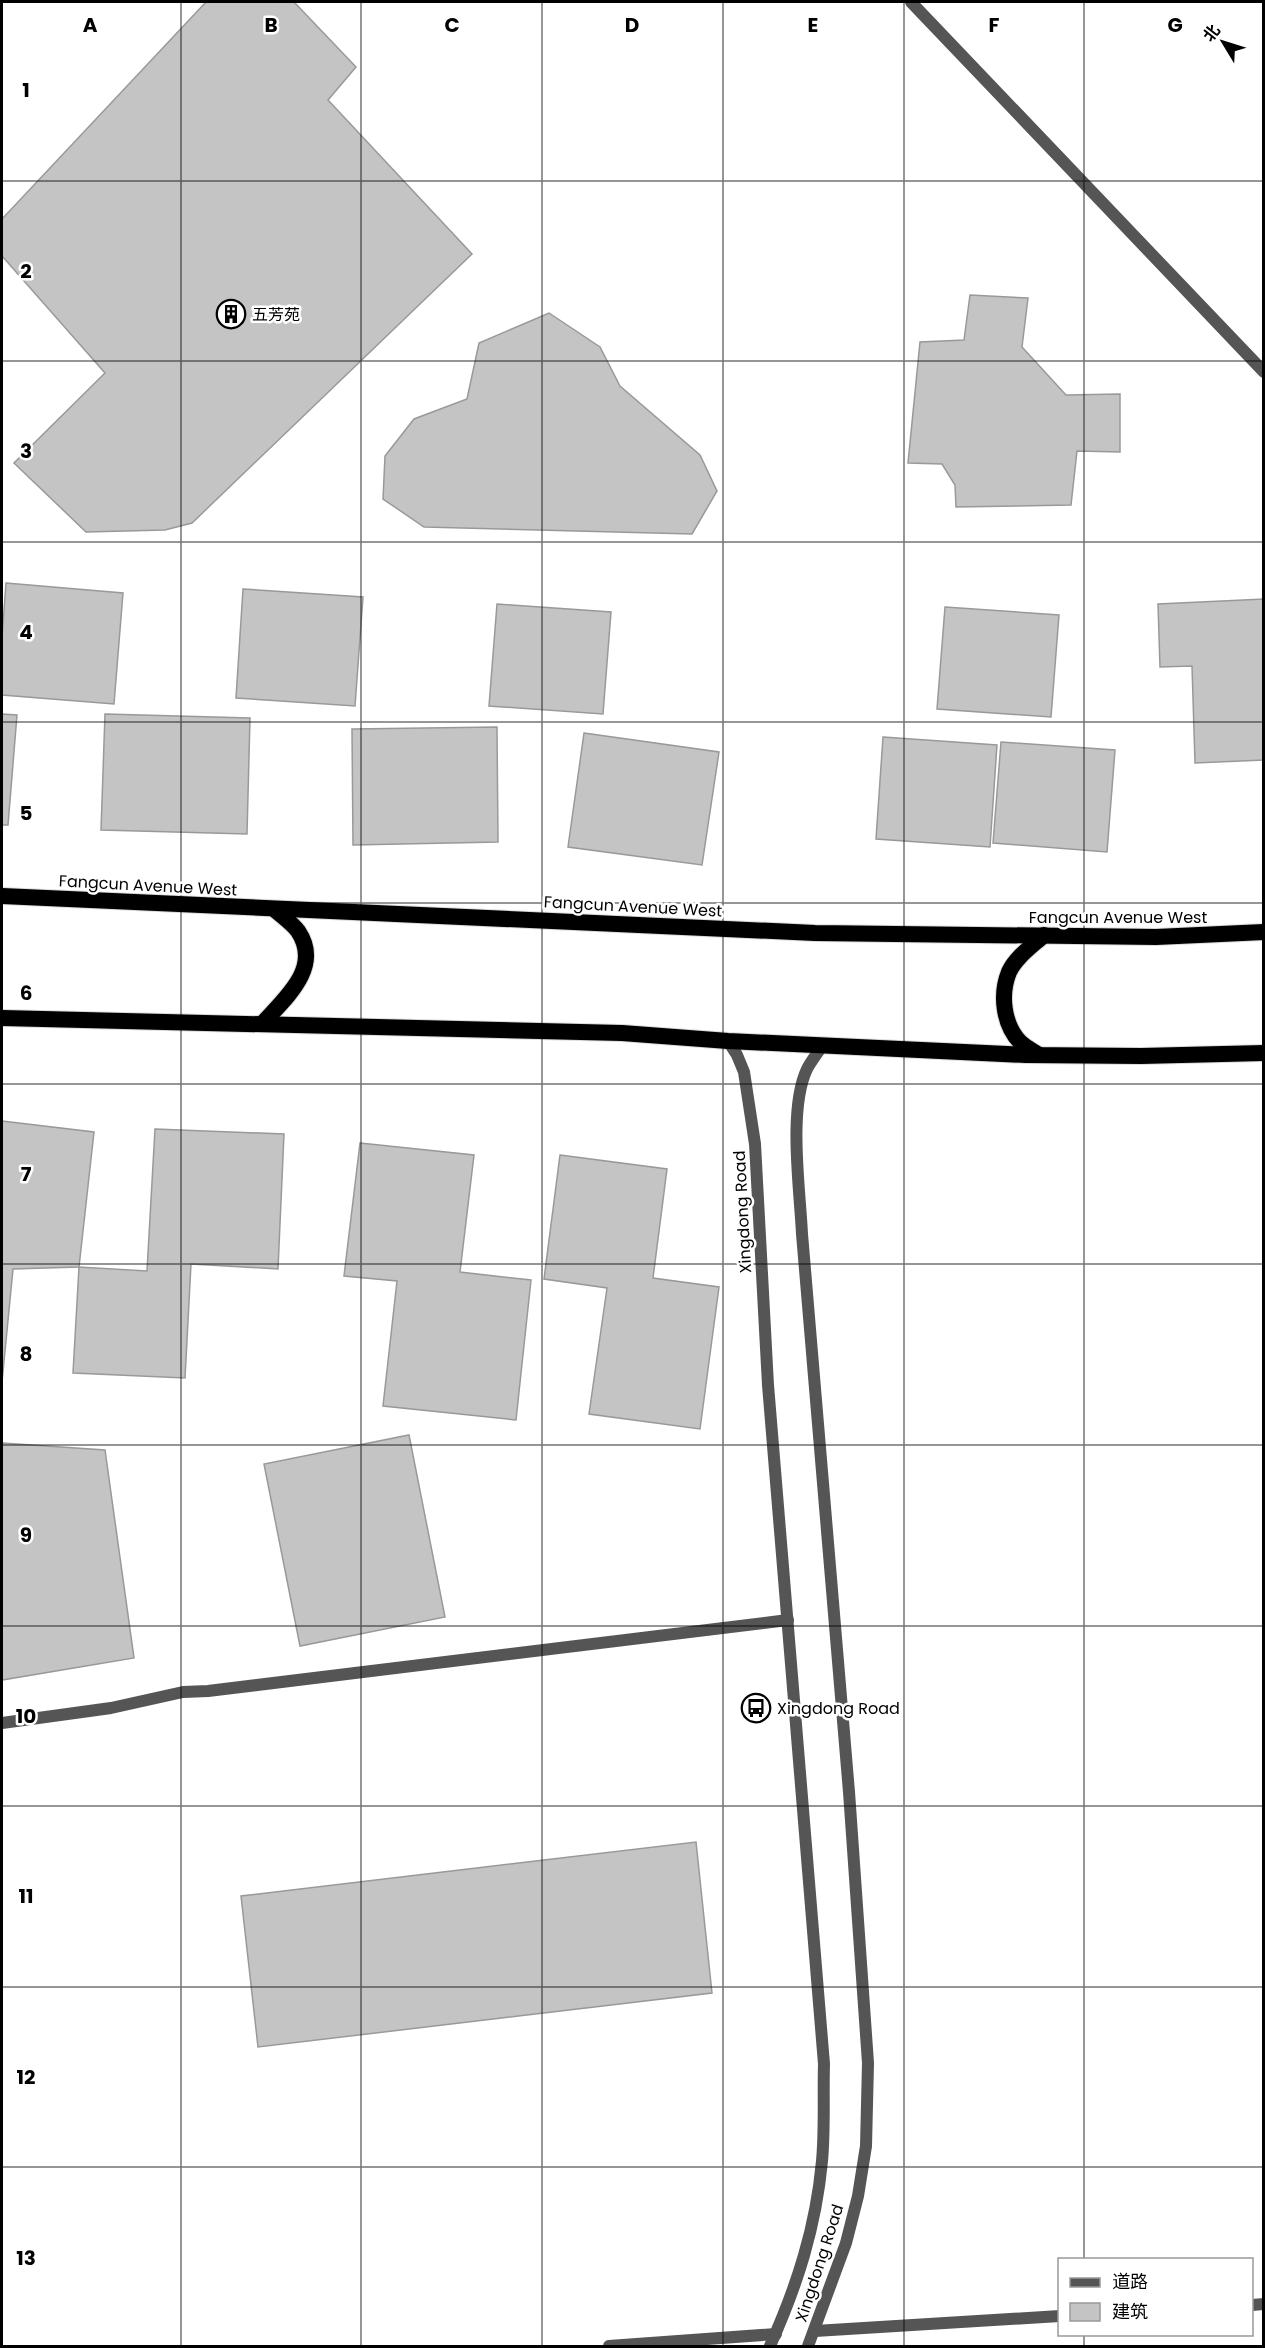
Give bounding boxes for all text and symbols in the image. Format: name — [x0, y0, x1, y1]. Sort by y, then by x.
text: A — [83, 11, 98, 39]
text: B — [264, 11, 278, 39]
text: C — [444, 11, 460, 39]
text: D — [625, 11, 639, 39]
text: E — [808, 11, 818, 39]
text: F — [989, 11, 1000, 39]
text: G — [1167, 11, 1183, 39]
north arrow — [1193, 12, 1253, 72]
text: 北 — [1198, 20, 1226, 46]
text: 1 — [22, 76, 30, 104]
text: 2 — [20, 257, 32, 285]
building icon: 五芳苑 — [215, 298, 247, 330]
place label: 五芳苑 — [252, 303, 300, 326]
text: 3 — [20, 437, 32, 465]
text: 4 — [19, 618, 33, 646]
text: 5 — [20, 799, 33, 827]
street label: Fangcun Avenue West — [58, 869, 238, 902]
street label: Fangcun Avenue West — [543, 890, 723, 923]
street label: Fangcun Avenue West — [1029, 906, 1207, 929]
text: 6 — [20, 979, 32, 1007]
street label: Xingdong Road — [728, 1150, 757, 1274]
text: 7 — [21, 1160, 32, 1188]
text: 8 — [20, 1340, 32, 1368]
text: 9 — [20, 1521, 32, 1549]
bus stop icon: Xingdong Road — [740, 1692, 772, 1724]
place label: Xingdong Road — [777, 1697, 900, 1720]
text: 10 — [16, 1702, 36, 1730]
text: 11 — [18, 1882, 34, 1910]
text: 12 — [17, 2063, 35, 2091]
street label: Xingdong Road — [790, 2201, 849, 2325]
text: 13 — [16, 2244, 36, 2272]
legend — [1058, 2258, 1253, 2336]
text: 道路 — [1112, 2269, 1148, 2294]
text: 建筑 — [1112, 2299, 1148, 2324]

